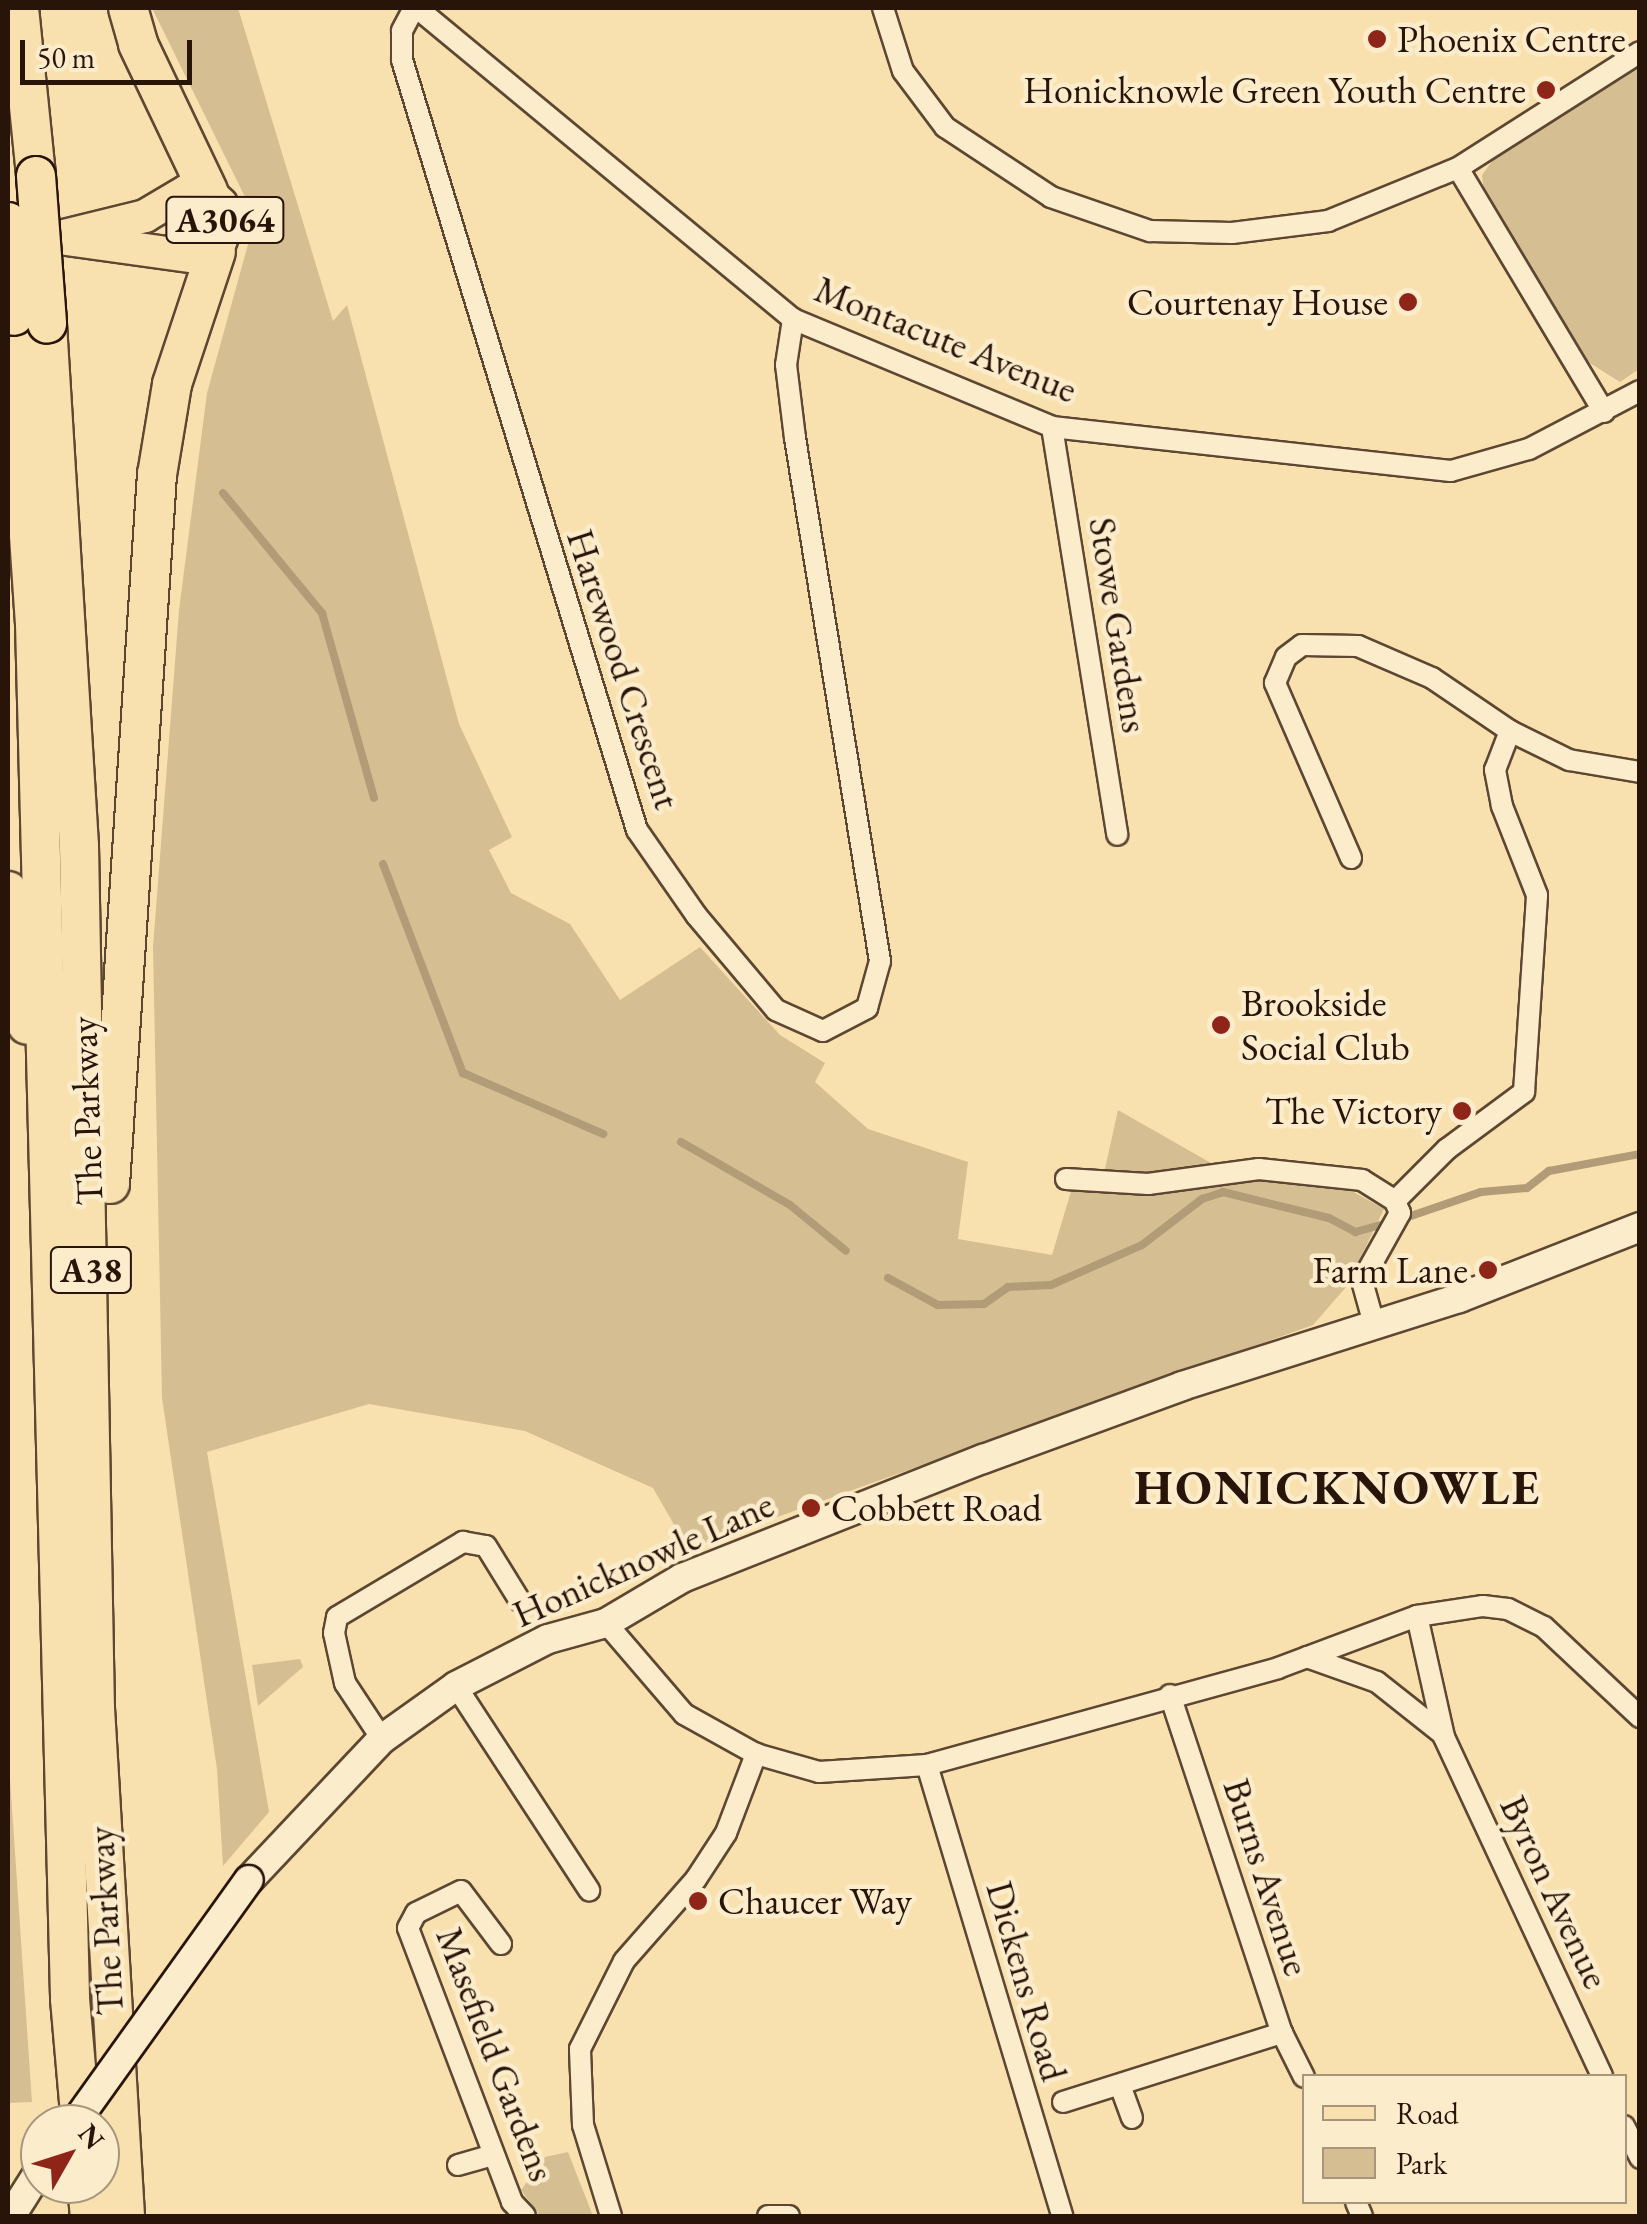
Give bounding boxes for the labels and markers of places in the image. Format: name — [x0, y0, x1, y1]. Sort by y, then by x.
place label: Phoenix Centre — [1397, 16, 1626, 62]
marker: Phoenix Centre — [1366, 28, 1388, 50]
place label: Honicknowle Green Youth Centre — [1023, 67, 1526, 113]
marker: Honicknowle Green Youth Centre — [1535, 79, 1557, 101]
place label: Courtenay House — [1127, 279, 1388, 325]
marker: Courtenay House — [1397, 291, 1419, 313]
place label: Brookside Social Club — [1241, 980, 1410, 1070]
marker: Brookside Social Club — [1210, 1014, 1232, 1036]
place label: The Victory — [1265, 1088, 1442, 1134]
marker: The Victory — [1451, 1100, 1473, 1122]
place label: Farm Lane — [1312, 1247, 1468, 1293]
marker: Farm Lane — [1477, 1259, 1499, 1281]
place label: Cobbett Road — [831, 1485, 1042, 1531]
marker: Cobbett Road — [800, 1497, 822, 1519]
place label: Chaucer Way — [718, 1878, 912, 1924]
marker: Chaucer Way — [687, 1890, 709, 1912]

